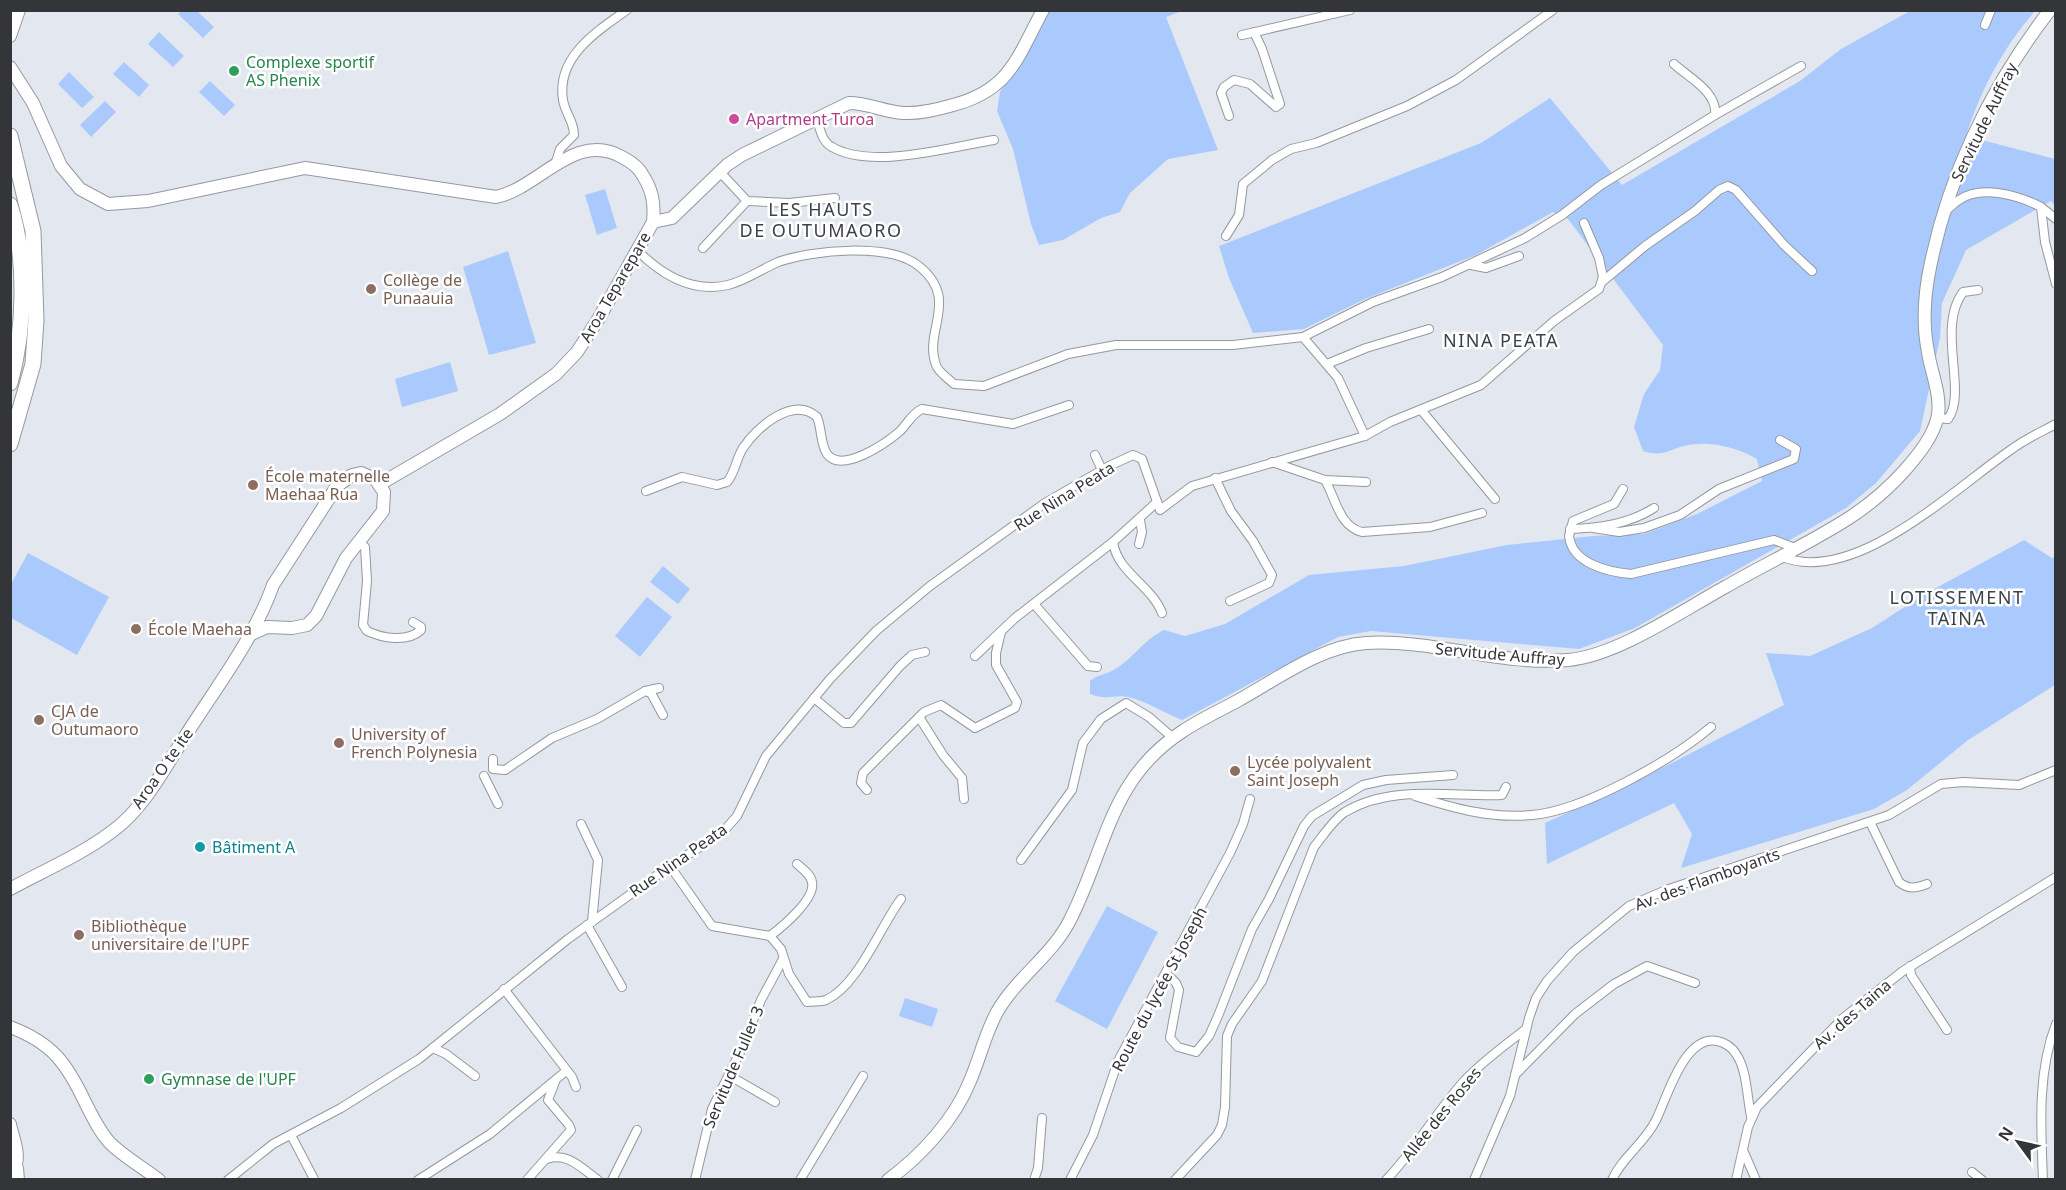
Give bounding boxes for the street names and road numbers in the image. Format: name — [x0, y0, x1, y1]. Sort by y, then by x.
street label: Servitude Auffray — [1946, 58, 2023, 185]
street label: Aroa Teparepare — [574, 228, 656, 346]
street label: Rue Nina Peata — [1010, 456, 1118, 536]
street label: Servitude Auffray — [1434, 637, 1566, 671]
street label: Aroa O te ite — [126, 723, 198, 813]
street label: Rue Nina Peata — [625, 818, 731, 902]
street label: Av. des Flamboyants — [1631, 843, 1783, 915]
street label: Route du lycée St Joseph — [1106, 903, 1212, 1075]
street label: Av. des Taina — [1808, 974, 1896, 1054]
street label: Servitude Fuller 3 — [697, 1003, 769, 1131]
street label: Allée des Roses — [1396, 1062, 1486, 1166]

